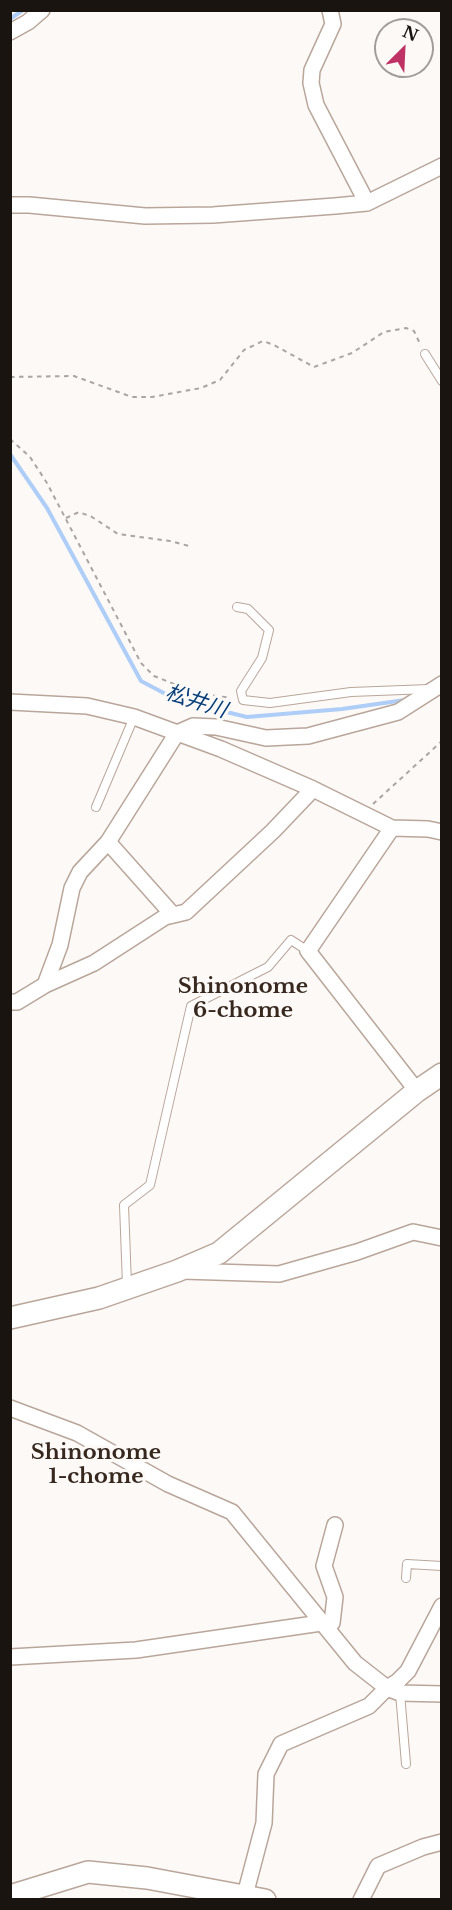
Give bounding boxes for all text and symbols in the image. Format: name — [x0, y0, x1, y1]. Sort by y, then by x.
north arrow — [374, 18, 434, 78]
text: N — [400, 21, 421, 46]
water label: 松井川 — [162, 680, 230, 724]
district label: Shinonome 6-chome — [178, 974, 308, 1024]
district label: Shinonome 1-chome — [31, 1440, 161, 1490]

